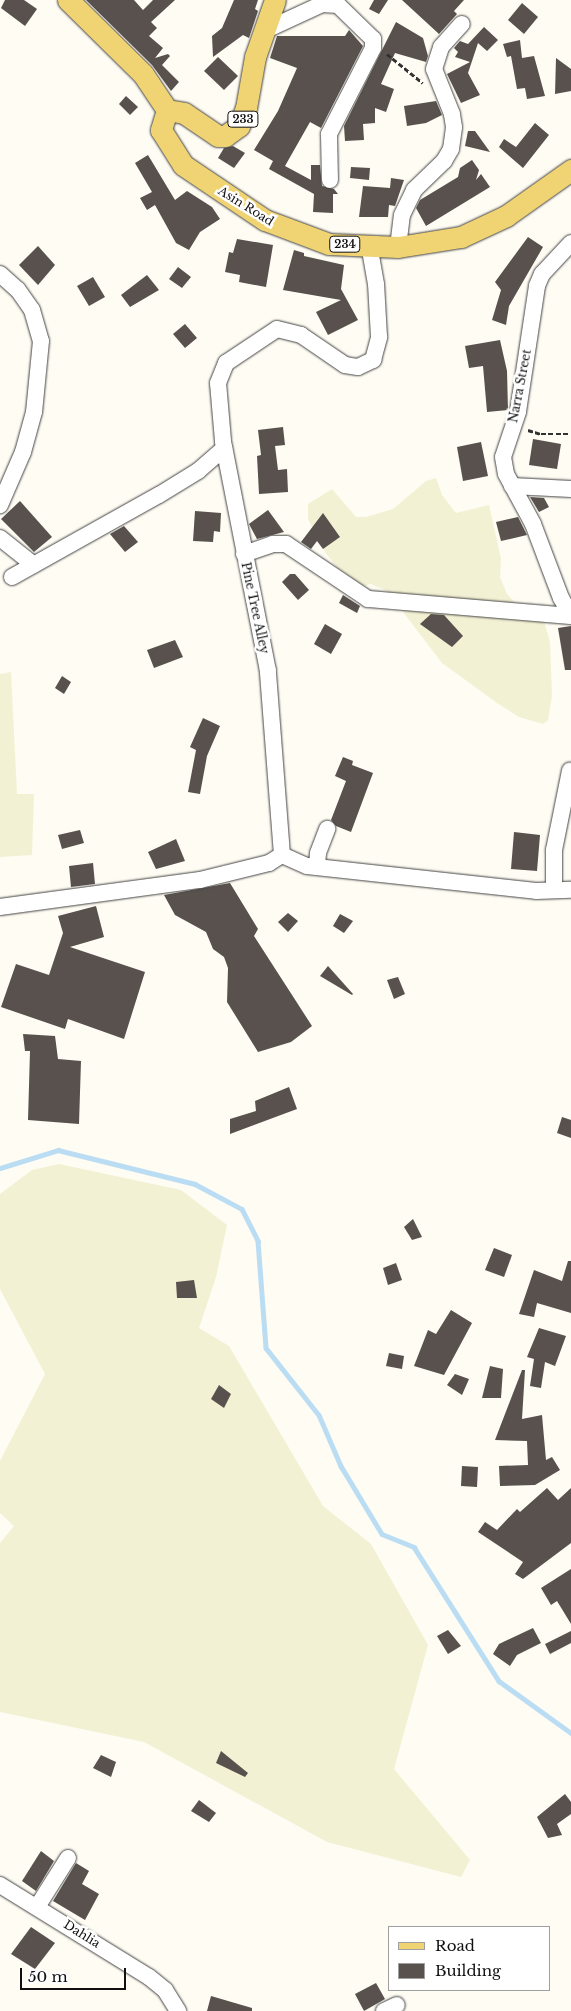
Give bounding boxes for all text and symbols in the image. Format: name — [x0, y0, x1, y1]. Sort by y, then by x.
road number: 233 — [227, 110, 259, 128]
street label: Asin Road — [216, 183, 276, 229]
road number: 234 — [329, 235, 361, 252]
street label: Narra Street — [506, 348, 534, 424]
street label: Pine Tree Alley — [238, 561, 272, 655]
street label: Dahlia — [61, 1917, 103, 1951]
legend — [388, 1926, 551, 1991]
text: Road — [435, 1936, 475, 1955]
scale bar — [22, 1958, 129, 1990]
text: Building — [435, 1961, 501, 1980]
text: 50 m — [28, 1967, 68, 1986]

